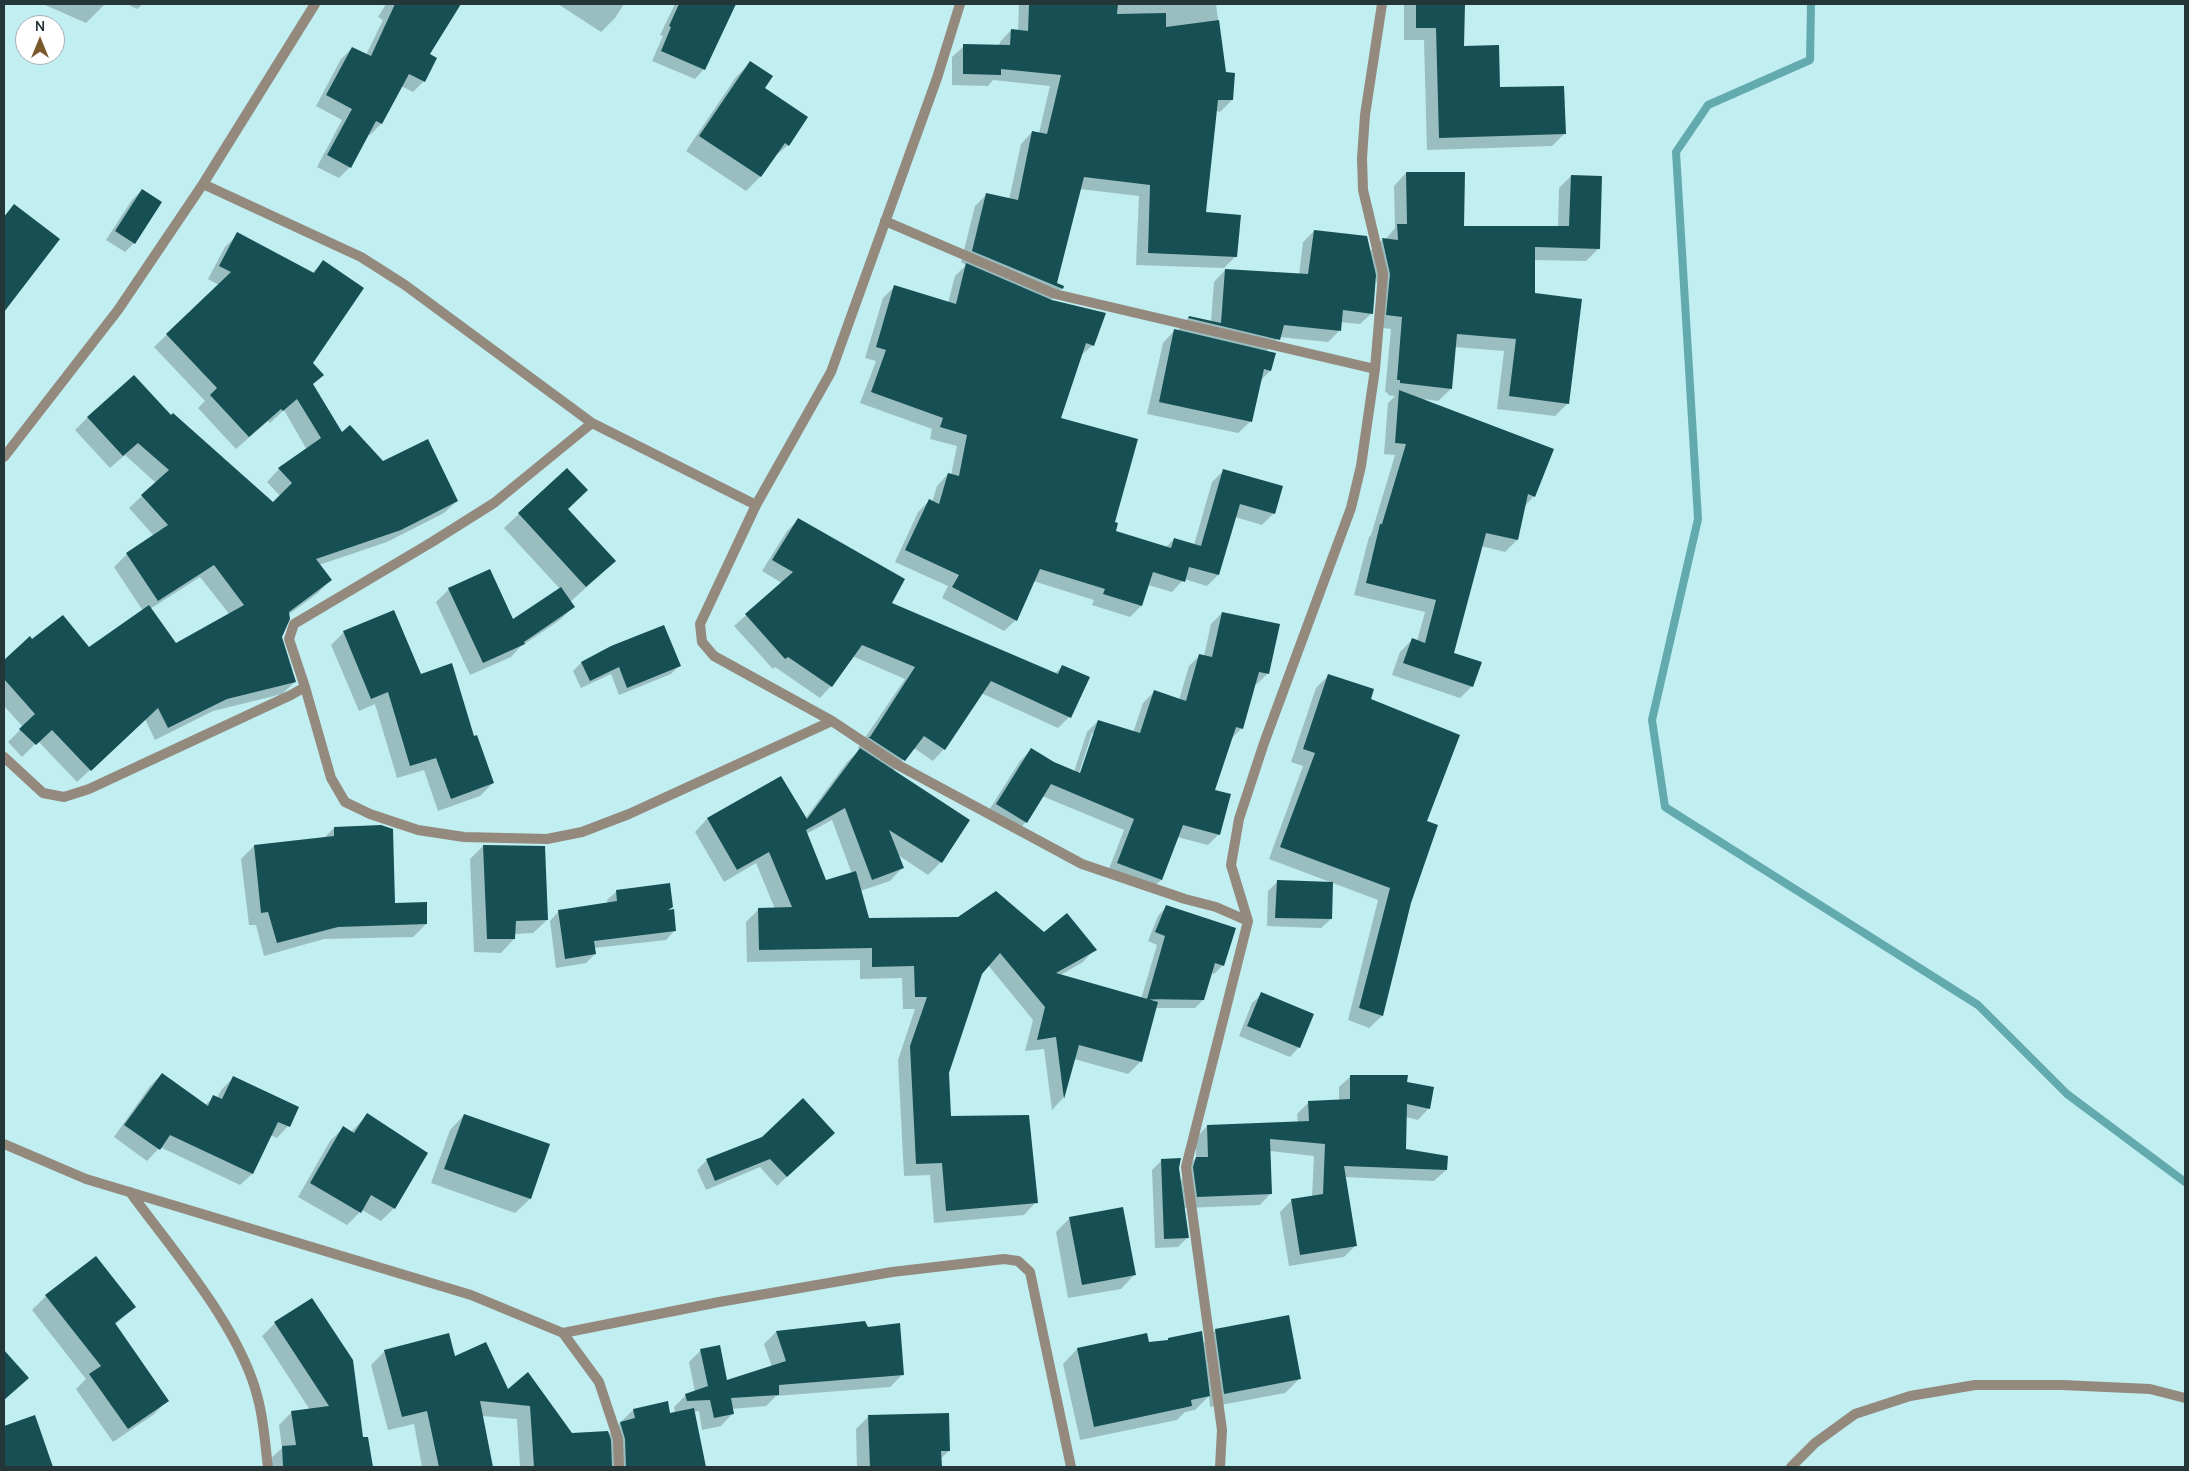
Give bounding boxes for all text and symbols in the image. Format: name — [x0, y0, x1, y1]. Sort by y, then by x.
north arrow — [15, 15, 65, 65]
text: N — [35, 16, 45, 35]

